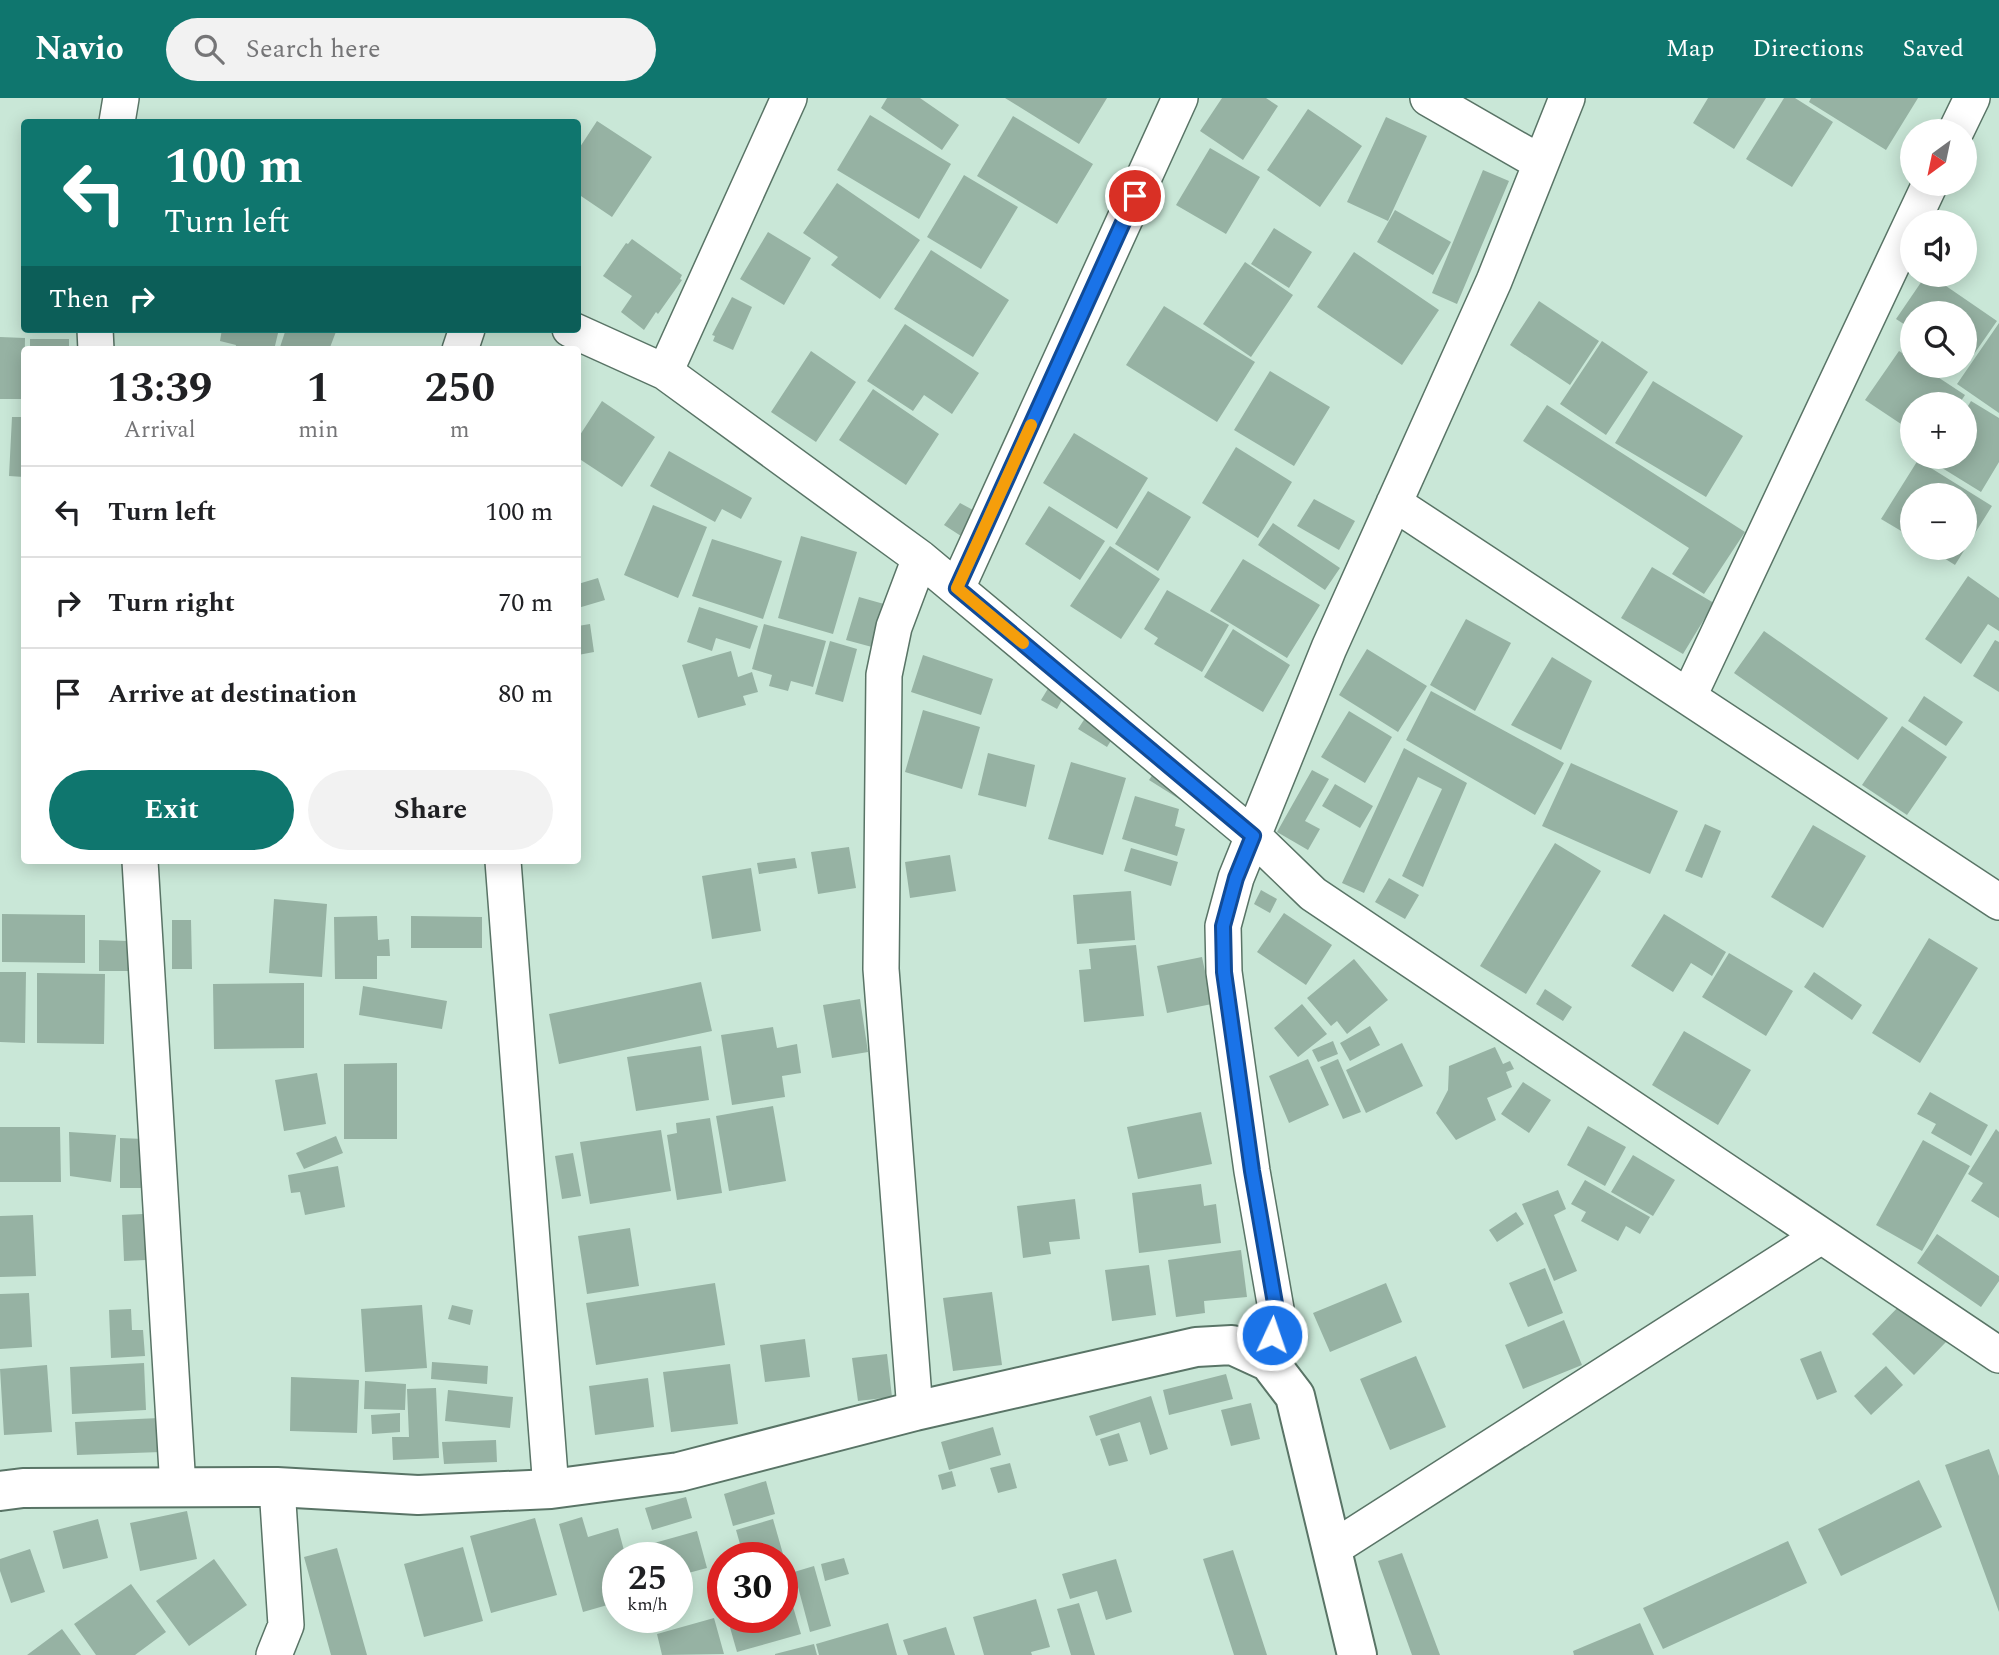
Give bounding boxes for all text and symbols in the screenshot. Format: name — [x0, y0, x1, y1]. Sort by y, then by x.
search box — [166, 18, 656, 81]
text: Navio — [35, 24, 124, 74]
text: Search here — [246, 29, 381, 69]
icon: search — [190, 30, 228, 68]
text: Map — [1666, 31, 1714, 67]
text: Directions — [1752, 31, 1864, 67]
text: Saved — [1902, 31, 1964, 67]
north arrow — [1900, 119, 1978, 196]
map controls — [1900, 119, 1977, 560]
text: 100 m — [164, 130, 303, 205]
icon: left — [49, 147, 140, 238]
pin — [1105, 166, 1165, 226]
icon: arrive — [1116, 177, 1154, 215]
text: Turn left — [164, 198, 290, 247]
button: sound — [1900, 210, 1977, 287]
text: Then — [49, 279, 109, 319]
icon: right — [123, 280, 161, 318]
button: search — [1900, 301, 1977, 378]
text: 13:39 — [107, 357, 212, 420]
text: 1 — [307, 357, 330, 420]
text: 250 — [424, 357, 495, 420]
button: + — [1900, 392, 1977, 469]
text: Arrival — [124, 413, 195, 448]
text: min — [298, 413, 339, 448]
text: m — [450, 413, 470, 448]
button: − — [1900, 483, 1977, 560]
text: Turn left — [108, 492, 216, 532]
text: 100 m — [485, 492, 553, 532]
icon: left — [49, 493, 87, 531]
text: Turn right — [108, 583, 235, 623]
text: 70 m — [498, 583, 553, 623]
icon: right — [49, 584, 87, 622]
text: Arrive at destination — [108, 674, 357, 714]
text: 80 m — [498, 674, 553, 714]
icon: arrive — [49, 675, 87, 713]
button: Exit — [49, 770, 294, 850]
button: Share — [308, 770, 553, 850]
position arrow — [1235, 1298, 1309, 1372]
speed limit sign: 30 — [707, 1542, 798, 1633]
text: 25 — [628, 1552, 667, 1605]
text: km/h — [627, 1591, 668, 1618]

